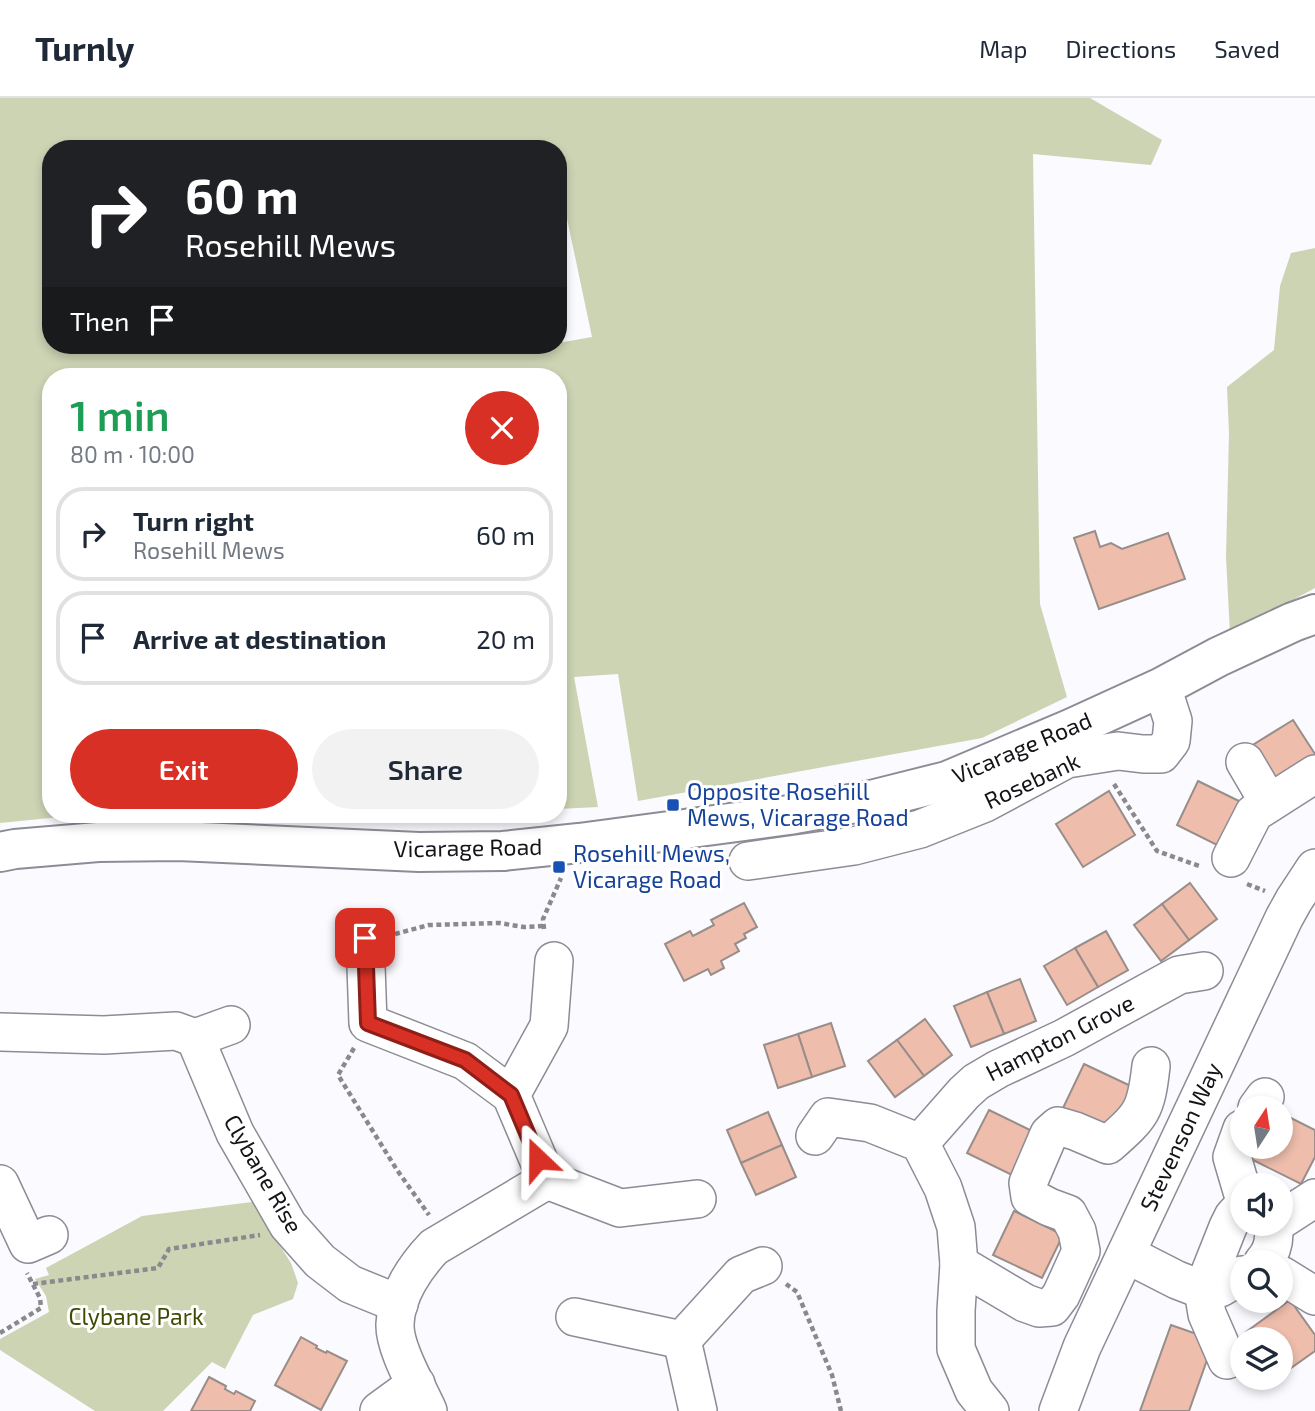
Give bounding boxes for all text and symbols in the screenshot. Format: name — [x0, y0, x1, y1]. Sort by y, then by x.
text: Turnly — [35, 28, 134, 68]
text: Map — [979, 34, 1027, 63]
text: Directions — [1065, 34, 1176, 63]
text: Saved — [1214, 34, 1280, 63]
text: 60 m — [185, 165, 299, 224]
icon: right — [70, 168, 161, 259]
text: Rosehill Mews — [185, 225, 396, 263]
icon: arrive — [143, 301, 181, 339]
text: Then — [70, 305, 129, 336]
text: 1 min — [70, 389, 170, 439]
button: close — [465, 391, 539, 465]
text: 80 m · 10:00 — [70, 440, 195, 468]
text: Turn right — [133, 505, 254, 536]
icon: right — [74, 515, 112, 553]
text: 60 m — [476, 519, 535, 550]
text: Rosehill Mews — [133, 536, 285, 564]
icon: arrive — [74, 619, 112, 657]
text: Arrive at destination — [133, 623, 386, 654]
text: 20 m — [476, 623, 535, 654]
street label: Vicarage Road — [948, 705, 1095, 789]
button: Exit — [70, 729, 298, 809]
button: Share — [312, 729, 539, 809]
street label: Rosebank — [979, 746, 1084, 814]
place label: Opposite Rosehill Mews, Vicarage Road — [687, 777, 909, 831]
marker: Opposite Rosehill Mews, Vicarage Road — [665, 797, 681, 813]
street label: Vicarage Road — [393, 832, 543, 862]
place label: Rosehill Mews, Vicarage Road — [573, 839, 730, 893]
marker: Rosehill Mews, Vicarage Road — [551, 859, 567, 875]
pin — [335, 908, 395, 968]
icon: arrive — [346, 919, 384, 957]
street label: Hampton Grove — [981, 988, 1138, 1086]
street label: Stevenson Way — [1133, 1058, 1227, 1215]
north arrow — [1230, 1096, 1293, 1158]
map controls — [1230, 1096, 1293, 1390]
street label: Clybane Rise — [219, 1109, 309, 1238]
position arrow — [501, 1122, 575, 1196]
button: sound — [1230, 1173, 1293, 1236]
button: search — [1230, 1250, 1293, 1313]
park label: Clybane Park — [68, 1302, 204, 1330]
button: layers — [1230, 1327, 1293, 1390]

